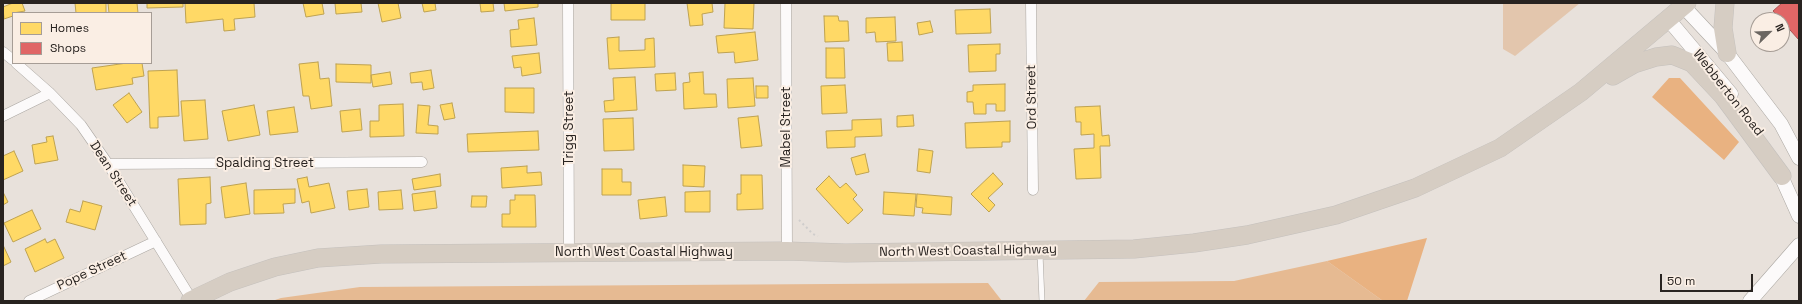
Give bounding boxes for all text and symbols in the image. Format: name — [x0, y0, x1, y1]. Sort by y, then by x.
legend — [12, 12, 152, 64]
north arrow — [1750, 12, 1790, 52]
text: Homes — [50, 20, 89, 36]
text: N — [1772, 22, 1788, 34]
text: Shops — [50, 40, 86, 56]
street label: Webberton Road — [1689, 47, 1767, 139]
street label: Ord Street — [1024, 64, 1040, 130]
street label: Mabel Street — [778, 86, 794, 168]
street label: Trigg Street — [561, 91, 577, 165]
street label: Dean Street — [86, 138, 140, 210]
street label: Spalding Street — [216, 155, 314, 171]
street label: North West Coastal Highway — [879, 242, 1057, 260]
street label: North West Coastal Highway — [555, 244, 733, 260]
street label: Pope Street — [55, 248, 129, 294]
scale bar — [1662, 266, 1755, 292]
text: 50 m — [1667, 273, 1695, 289]

